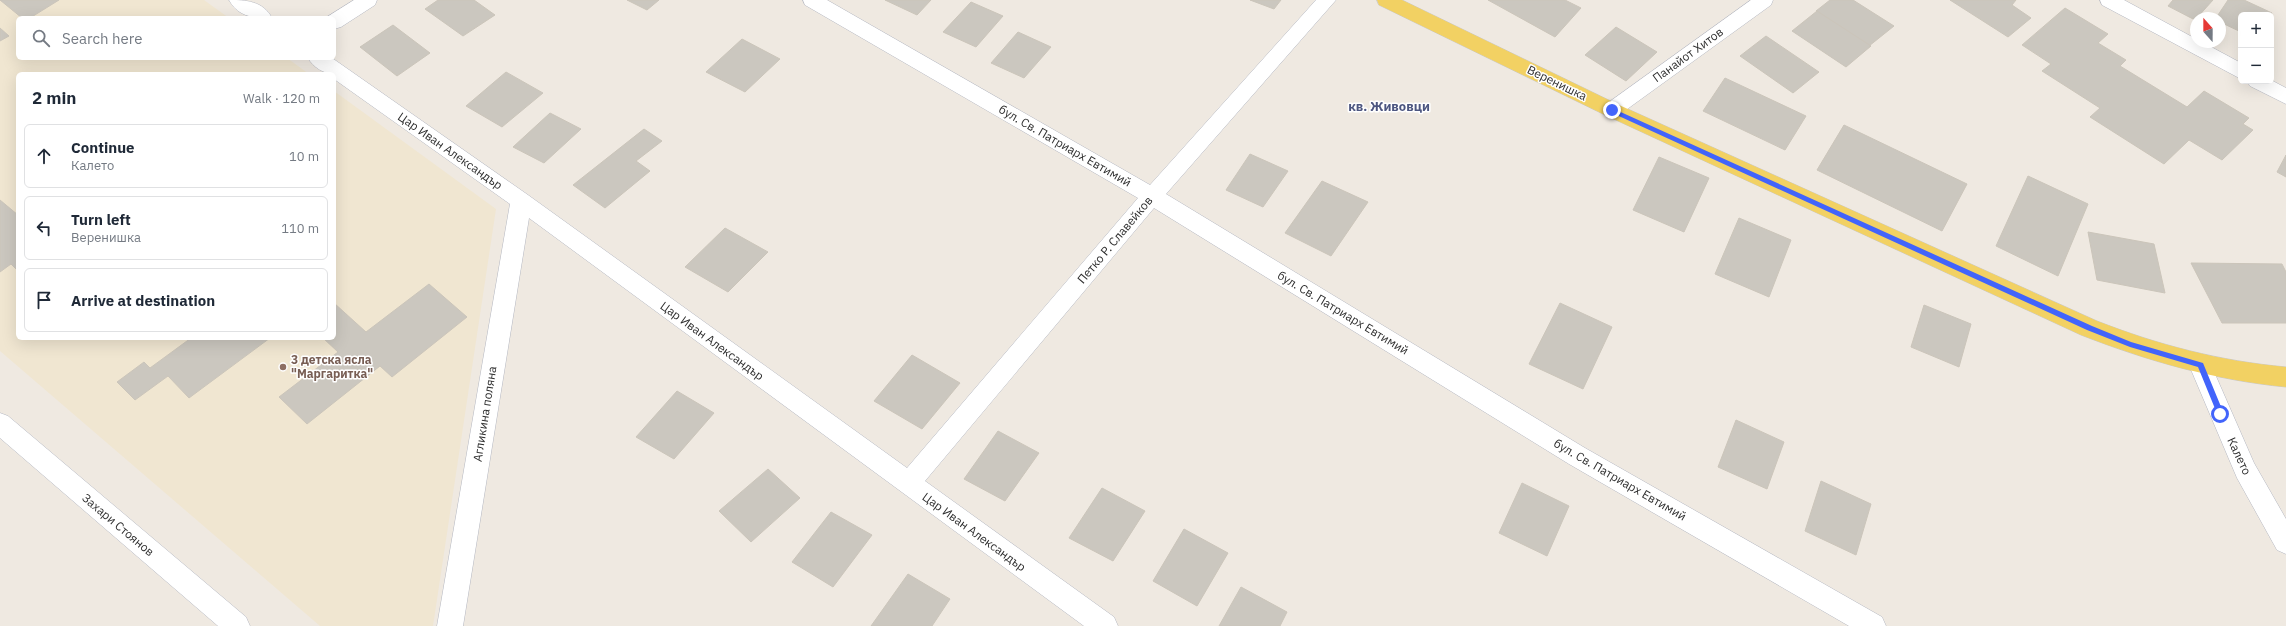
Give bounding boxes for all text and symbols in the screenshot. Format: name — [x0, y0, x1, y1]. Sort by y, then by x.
north arrow — [2190, 12, 2226, 48]
map controls — [2238, 12, 2274, 84]
button: + — [2238, 12, 2274, 48]
search box — [16, 16, 336, 60]
street label: Панайот Хитов — [1649, 24, 1726, 85]
icon: search — [30, 27, 52, 49]
text: Search here — [62, 29, 142, 48]
button: − — [2238, 48, 2274, 84]
street label: Веренишка — [1525, 62, 1590, 104]
text: 2 min — [32, 87, 76, 109]
text: Walk · 120 m — [243, 90, 320, 107]
district label: кв. Живовци — [1348, 98, 1430, 115]
street label: бул. Св. Патриарх Евтимий — [996, 101, 1134, 190]
route end — [1603, 101, 1621, 119]
street label: Цар Иван Александър — [395, 109, 506, 192]
text: Continue — [71, 138, 135, 157]
icon: ahead — [33, 145, 55, 167]
text: 10 m — [289, 148, 319, 165]
text: Калето — [71, 157, 114, 174]
street label: Петко Р. Славейков — [1074, 193, 1156, 286]
text: Turn left — [71, 210, 131, 229]
icon: left — [33, 217, 55, 239]
text: 110 m — [281, 220, 319, 237]
text: Веренишка — [71, 229, 141, 246]
street label: бул. Св. Патриарх Евтимий — [1275, 267, 1412, 358]
icon: arrive — [33, 289, 55, 311]
text: Arrive at destination — [71, 291, 215, 310]
street label: Цар Иван Александър — [658, 298, 767, 383]
place label: 3 детска ясла "Маргаритка" — [291, 352, 373, 381]
marker: 3 детска ясла "Маргаритка" — [278, 362, 288, 372]
street label: Агликина поляна — [470, 364, 500, 463]
route start — [2211, 405, 2229, 423]
street label: бул. Св. Патриарх Евтимий — [1551, 435, 1689, 524]
street label: Калето — [2224, 435, 2255, 477]
street label: Цар Иван Александър — [920, 489, 1029, 574]
street label: Захари Стоянов — [79, 490, 157, 559]

